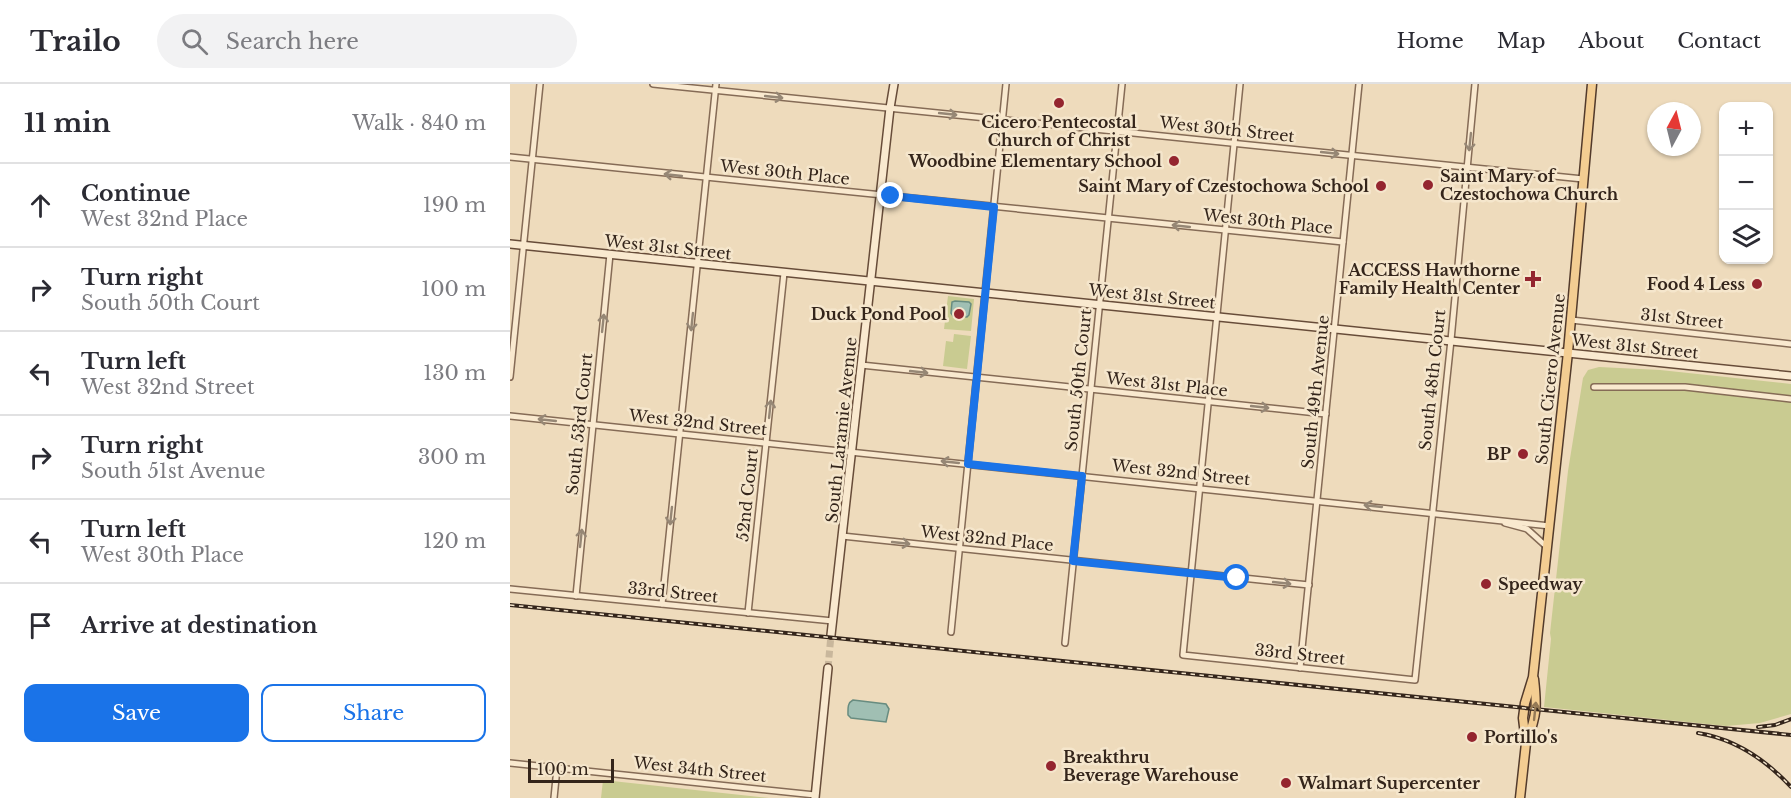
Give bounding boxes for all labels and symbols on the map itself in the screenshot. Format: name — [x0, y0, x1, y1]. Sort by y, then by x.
one-way arrow — [763, 91, 783, 102]
marker: Cicero Pentecostal Church of Christ — [1052, 96, 1066, 110]
north arrow — [1647, 102, 1701, 156]
one-way arrow — [937, 109, 957, 120]
place label: Cicero Pentecostal Church of Christ — [981, 112, 1137, 150]
street label: West 30th Street — [1157, 112, 1296, 146]
one-way arrow — [1464, 132, 1475, 152]
one-way arrow — [1319, 148, 1339, 159]
place label: Woodbine Elementary School — [907, 151, 1162, 171]
marker: Woodbine Elementary School — [1167, 154, 1181, 168]
street label: West 30th Place — [718, 155, 851, 189]
place label: Saint Mary of Czestochowa Church — [1440, 166, 1619, 204]
one-way arrow — [664, 169, 684, 180]
place label: Saint Mary of Czestochowa School — [1078, 176, 1369, 196]
marker: Saint Mary of Czestochowa Church — [1421, 178, 1435, 192]
marker: Saint Mary of Czestochowa School — [1374, 179, 1388, 193]
route end — [877, 182, 903, 208]
street label: West 30th Place — [1201, 204, 1334, 238]
one-way arrow — [1171, 220, 1191, 231]
street label: West 31st Street — [602, 230, 733, 264]
place label: ACCESS Hawthorne Family Health Center — [1339, 260, 1520, 298]
marker: ACCESS Hawthorne Family Health Center — [1524, 270, 1542, 288]
place label: Food 4 Less — [1647, 274, 1745, 294]
marker: Food 4 Less — [1750, 277, 1764, 291]
street label: West 31st Street — [1086, 279, 1217, 313]
street label: South Cicero Avenue — [1531, 292, 1569, 466]
place label: Duck Pond Pool — [811, 304, 947, 324]
street label: 31st Street — [1640, 304, 1724, 332]
marker: Duck Pond Pool — [952, 307, 966, 321]
street label: South 50th Court — [1061, 308, 1095, 452]
street label: South 48th Court — [1415, 309, 1449, 451]
one-way arrow — [686, 311, 697, 331]
one-way arrow — [598, 313, 609, 333]
street label: South 49th Avenue — [1297, 314, 1333, 470]
street label: West 31st Street — [1569, 329, 1700, 363]
street label: South Laramie Avenue — [821, 336, 861, 524]
street label: South 53rd Court — [562, 352, 596, 496]
one-way arrow — [909, 367, 929, 378]
street label: West 31st Place — [1104, 368, 1229, 400]
one-way arrow — [765, 399, 776, 419]
one-way arrow — [1249, 402, 1269, 413]
street label: West 32nd Street — [627, 405, 768, 439]
one-way arrow — [537, 414, 557, 425]
place label: BP — [1487, 444, 1512, 464]
marker: BP — [1516, 447, 1530, 461]
street label: 52nd Court — [732, 448, 762, 542]
street label: West 32nd Street — [1110, 455, 1251, 489]
one-way arrow — [940, 456, 960, 467]
one-way arrow — [1364, 500, 1384, 511]
one-way arrow — [665, 505, 676, 525]
street label: West 32nd Place — [919, 521, 1054, 555]
one-way arrow — [576, 528, 587, 548]
one-way arrow — [890, 538, 910, 549]
route start — [1223, 564, 1249, 590]
place label: Speedway — [1498, 574, 1583, 594]
street label: 33rd Street — [627, 577, 719, 607]
marker: Speedway — [1479, 577, 1493, 591]
one-way arrow — [1272, 578, 1292, 589]
street label: 33rd Street — [1254, 639, 1346, 669]
one-way arrow — [1530, 701, 1541, 721]
place label: Portillo's — [1484, 727, 1558, 747]
marker: Portillo's — [1465, 730, 1479, 744]
place label: Breakthru Beverage Warehouse — [1063, 747, 1239, 785]
street label: West 34th Street — [631, 752, 768, 786]
scale bar — [528, 756, 614, 784]
marker: Breakthru Beverage Warehouse — [1044, 759, 1058, 773]
place label: Walmart Supercenter — [1297, 773, 1480, 793]
marker: Walmart Supercenter — [1279, 776, 1293, 790]

